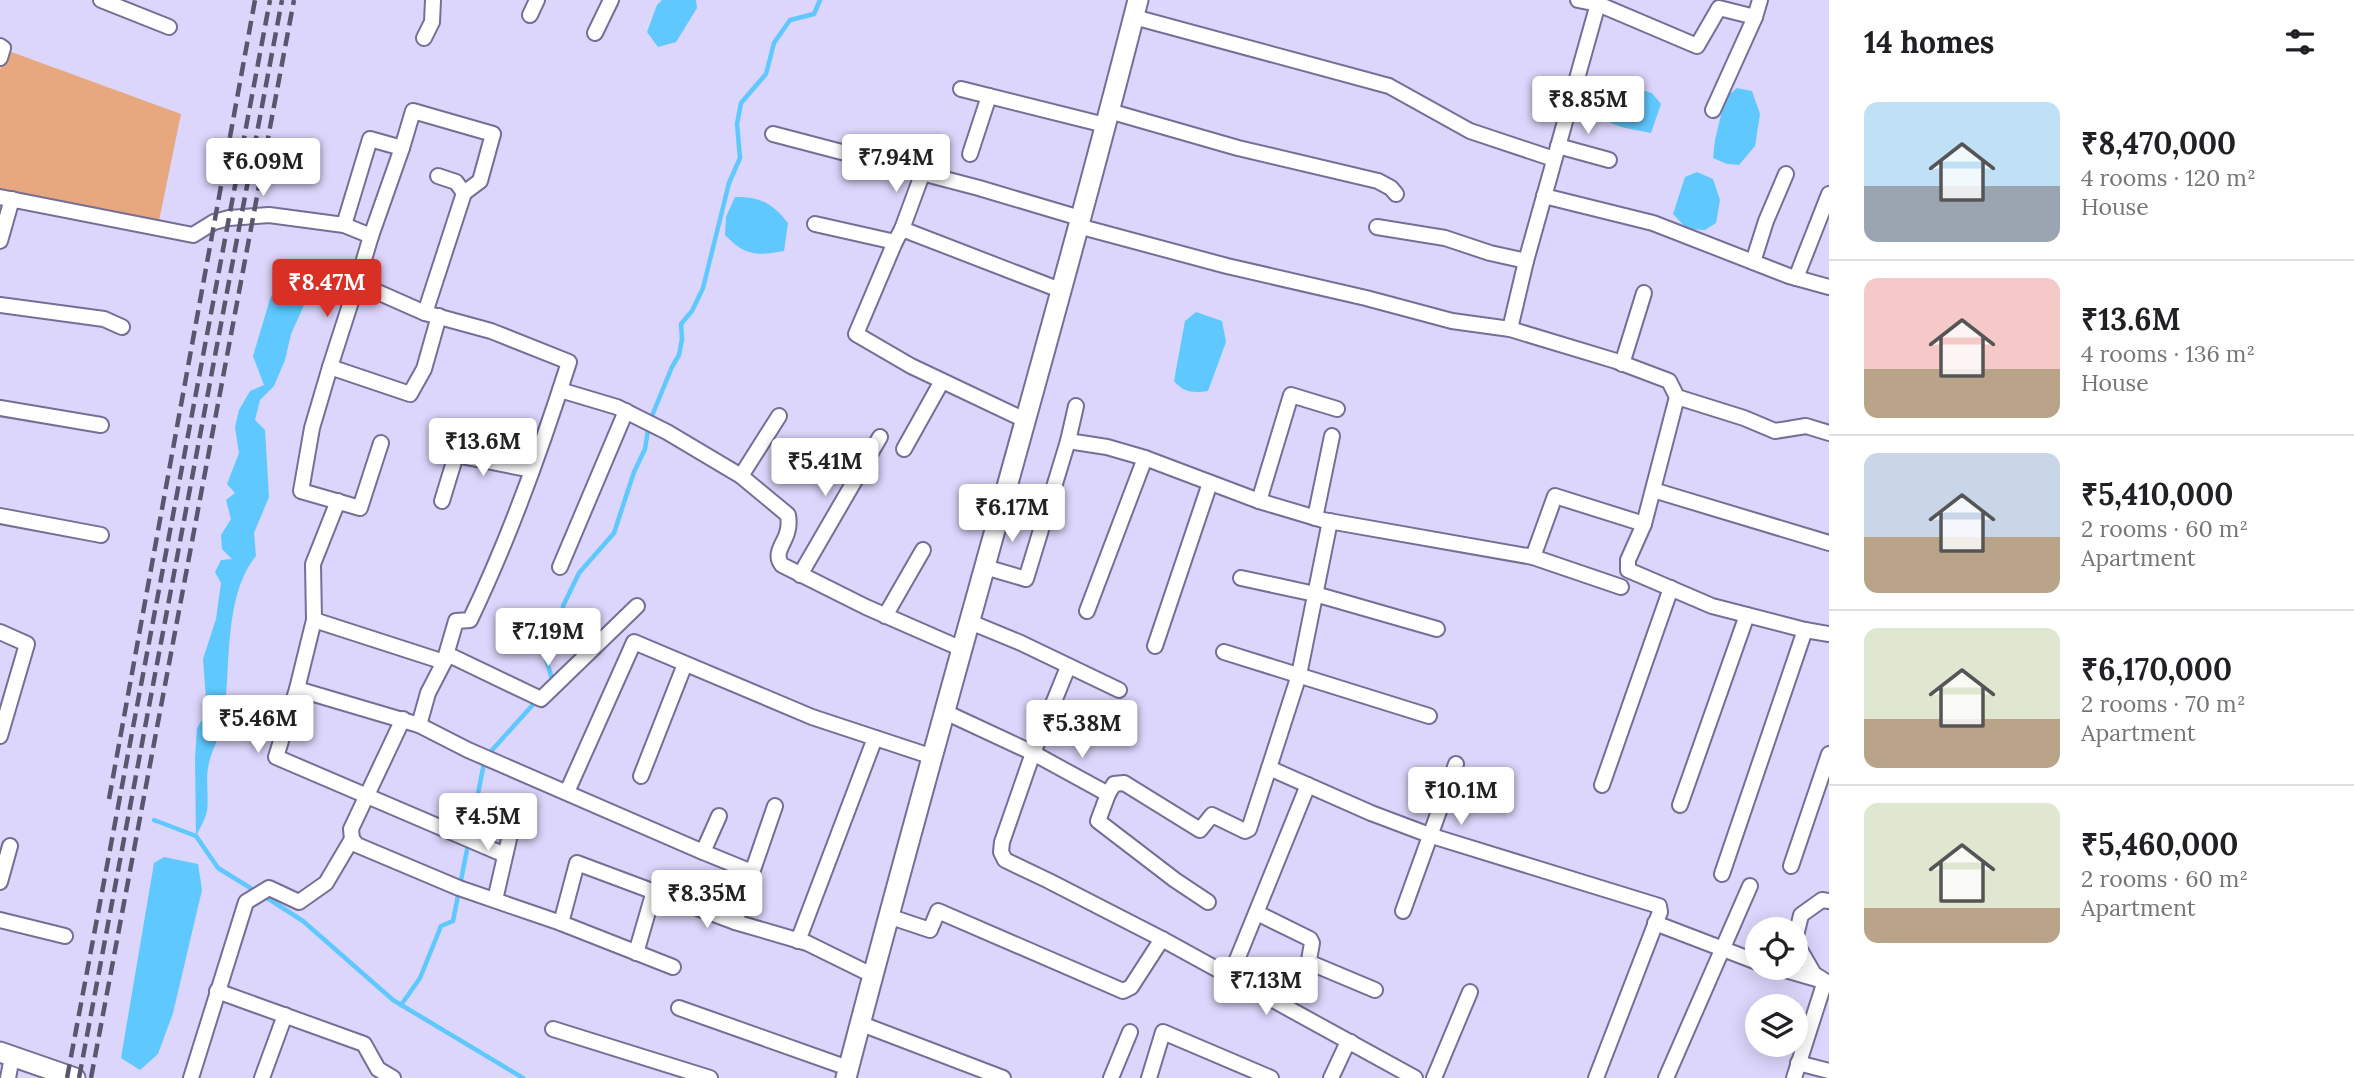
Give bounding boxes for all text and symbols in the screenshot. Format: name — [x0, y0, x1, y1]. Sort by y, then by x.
text: 14 homes — [1864, 23, 1994, 61]
icon: filters — [2281, 23, 2319, 61]
pin: ₹8.85M — [1531, 76, 1645, 136]
text: ₹8.85M — [1548, 84, 1628, 113]
text: ₹8,470,000 — [2081, 124, 2236, 162]
icon: home — [1920, 130, 2004, 214]
pin: ₹7.94M — [839, 134, 953, 194]
pin: ₹6.09M — [206, 138, 320, 198]
text: ₹7.94M — [858, 142, 934, 171]
text: ₹6.09M — [222, 146, 304, 175]
text: 4 rooms · 120 m² — [2081, 163, 2256, 192]
text: House — [2081, 192, 2149, 221]
pin: ₹8.47M — [270, 260, 384, 319]
text: ₹8.47M — [288, 267, 366, 296]
text: ₹13.6M — [2081, 300, 2181, 338]
icon: home — [1920, 306, 2004, 390]
text: 4 rooms · 136 m² — [2081, 339, 2255, 368]
text: House — [2081, 368, 2149, 397]
pin: ₹13.6M — [426, 419, 540, 478]
text: ₹13.6M — [445, 426, 521, 455]
pin: ₹5.41M — [768, 438, 882, 498]
text: ₹5.41M — [787, 446, 863, 475]
text: ₹5,410,000 — [2081, 475, 2233, 513]
icon: home — [1920, 481, 2004, 565]
pin: ₹6.17M — [955, 484, 1069, 544]
text: ₹6.17M — [975, 492, 1049, 521]
text: 2 rooms · 60 m² — [2081, 514, 2248, 543]
text: Apartment — [2081, 543, 2196, 572]
pin: ₹7.19M — [491, 608, 605, 668]
text: ₹7.19M — [512, 616, 584, 645]
text: ₹6,170,000 — [2081, 650, 2232, 688]
icon: home — [1920, 656, 2004, 740]
text: 2 rooms · 70 m² — [2081, 689, 2246, 718]
pin: ₹5.46M — [201, 696, 315, 755]
pin: ₹5.38M — [1025, 700, 1139, 760]
text: ₹5.46M — [218, 703, 298, 732]
text: ₹5.38M — [1042, 708, 1122, 737]
text: Apartment — [2081, 718, 2196, 747]
pin: ₹10.1M — [1404, 768, 1518, 827]
text: ₹10.1M — [1424, 775, 1498, 804]
pin: ₹4.5M — [439, 794, 537, 853]
text: ₹4.5M — [455, 801, 521, 830]
text: ₹5,460,000 — [2081, 825, 2238, 863]
icon: home — [1920, 831, 2004, 915]
text: 2 rooms · 60 m² — [2081, 864, 2248, 893]
pin: ₹8.35M — [650, 870, 764, 930]
text: ₹8.35M — [667, 878, 747, 907]
text: Apartment — [2081, 893, 2196, 922]
map controls — [1745, 917, 1808, 1057]
button: locate — [1745, 917, 1808, 980]
pin: ₹7.13M — [1209, 958, 1323, 1017]
text: ₹7.13M — [1230, 965, 1302, 994]
button: layers — [1745, 994, 1808, 1057]

